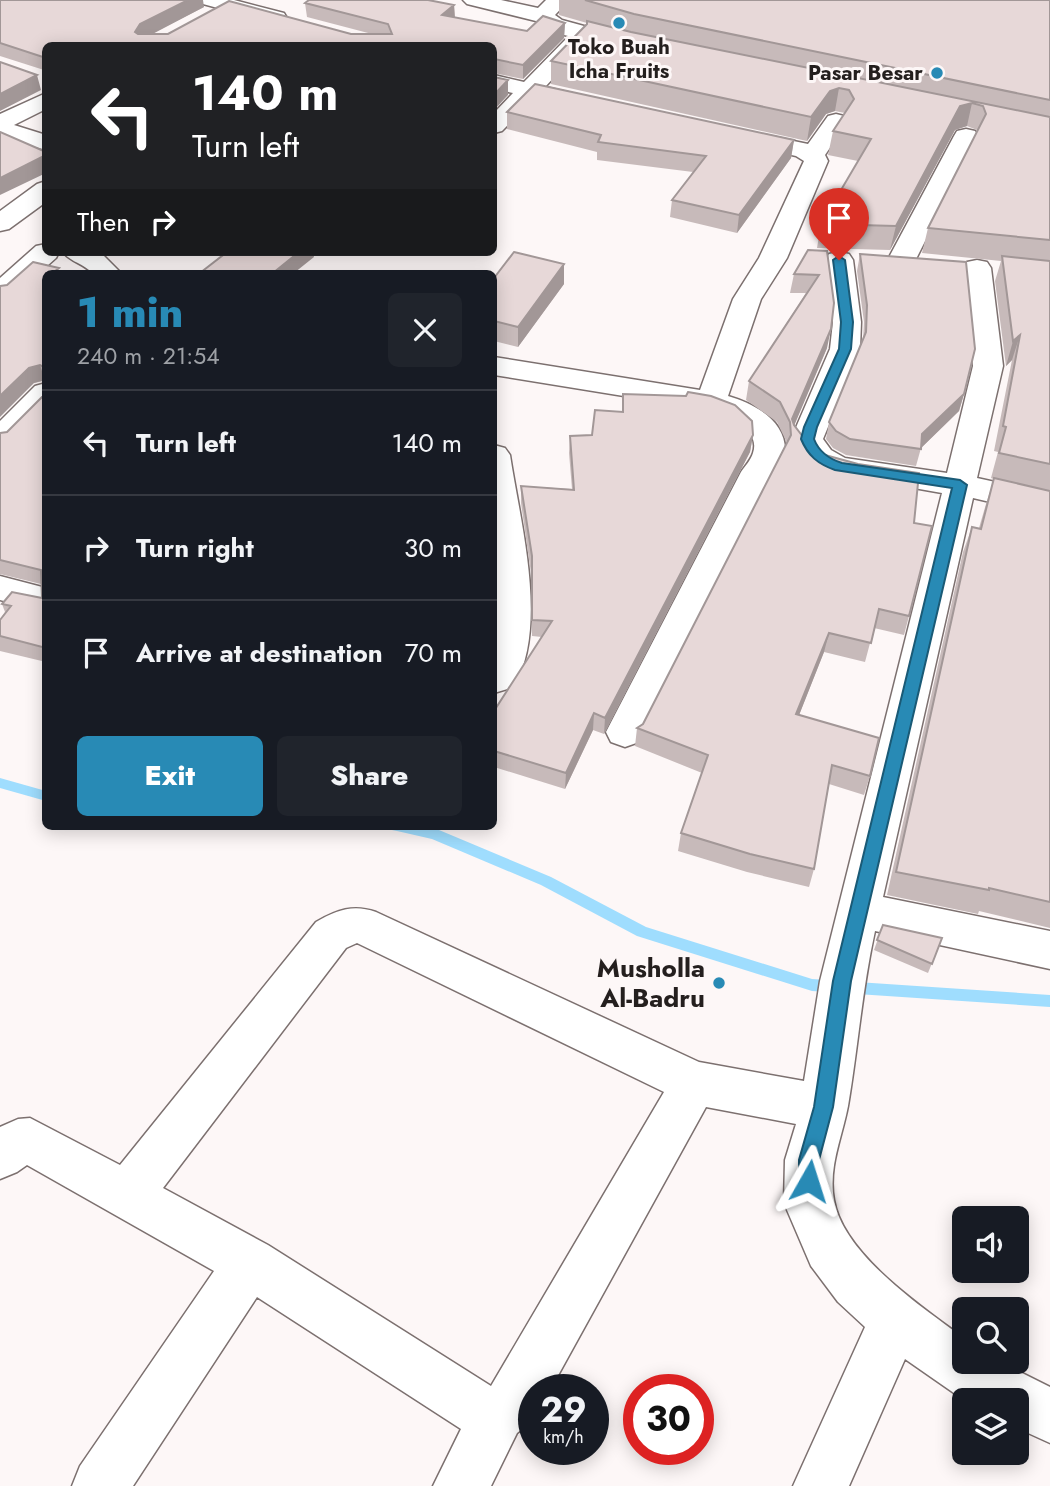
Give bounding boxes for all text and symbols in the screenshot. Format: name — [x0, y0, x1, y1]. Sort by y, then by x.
marker: Toko Buah Icha Fruits — [611, 15, 627, 31]
place label: Toko Buah Icha Fruits — [568, 32, 670, 86]
text: 140 m — [192, 58, 338, 128]
place label: Pasar Besar — [808, 58, 923, 88]
marker: Pasar Besar — [929, 65, 945, 81]
icon: left — [77, 70, 168, 161]
text: Turn left — [192, 123, 299, 169]
pin — [809, 188, 869, 260]
icon: arrive — [820, 199, 858, 237]
text: Then — [77, 203, 130, 241]
icon: right — [144, 203, 182, 241]
text: 1 min — [77, 282, 183, 343]
button: close — [388, 293, 462, 367]
text: 240 m · 21:54 — [77, 339, 220, 373]
icon: left — [77, 424, 115, 462]
text: Turn left — [136, 424, 236, 462]
text: 140 m — [391, 424, 462, 462]
icon: right — [77, 529, 115, 567]
text: Turn right — [136, 529, 254, 567]
text: 30 m — [404, 529, 462, 567]
icon: arrive — [77, 634, 115, 672]
text: Arrive at destination — [136, 634, 383, 672]
text: 70 m — [405, 634, 462, 672]
button: Exit — [77, 736, 263, 816]
button: Share — [277, 736, 462, 816]
place label: Musholla Al-Badru — [597, 949, 705, 1017]
marker: Musholla Al-Badru — [711, 975, 727, 991]
position arrow — [772, 1144, 846, 1218]
map controls — [952, 1206, 1029, 1465]
button: sound — [952, 1206, 1029, 1283]
button: search — [952, 1297, 1029, 1374]
speed limit sign: 30 — [623, 1374, 714, 1465]
text: 29 — [540, 1385, 587, 1435]
button: layers — [952, 1388, 1029, 1465]
text: km/h — [543, 1424, 584, 1450]

